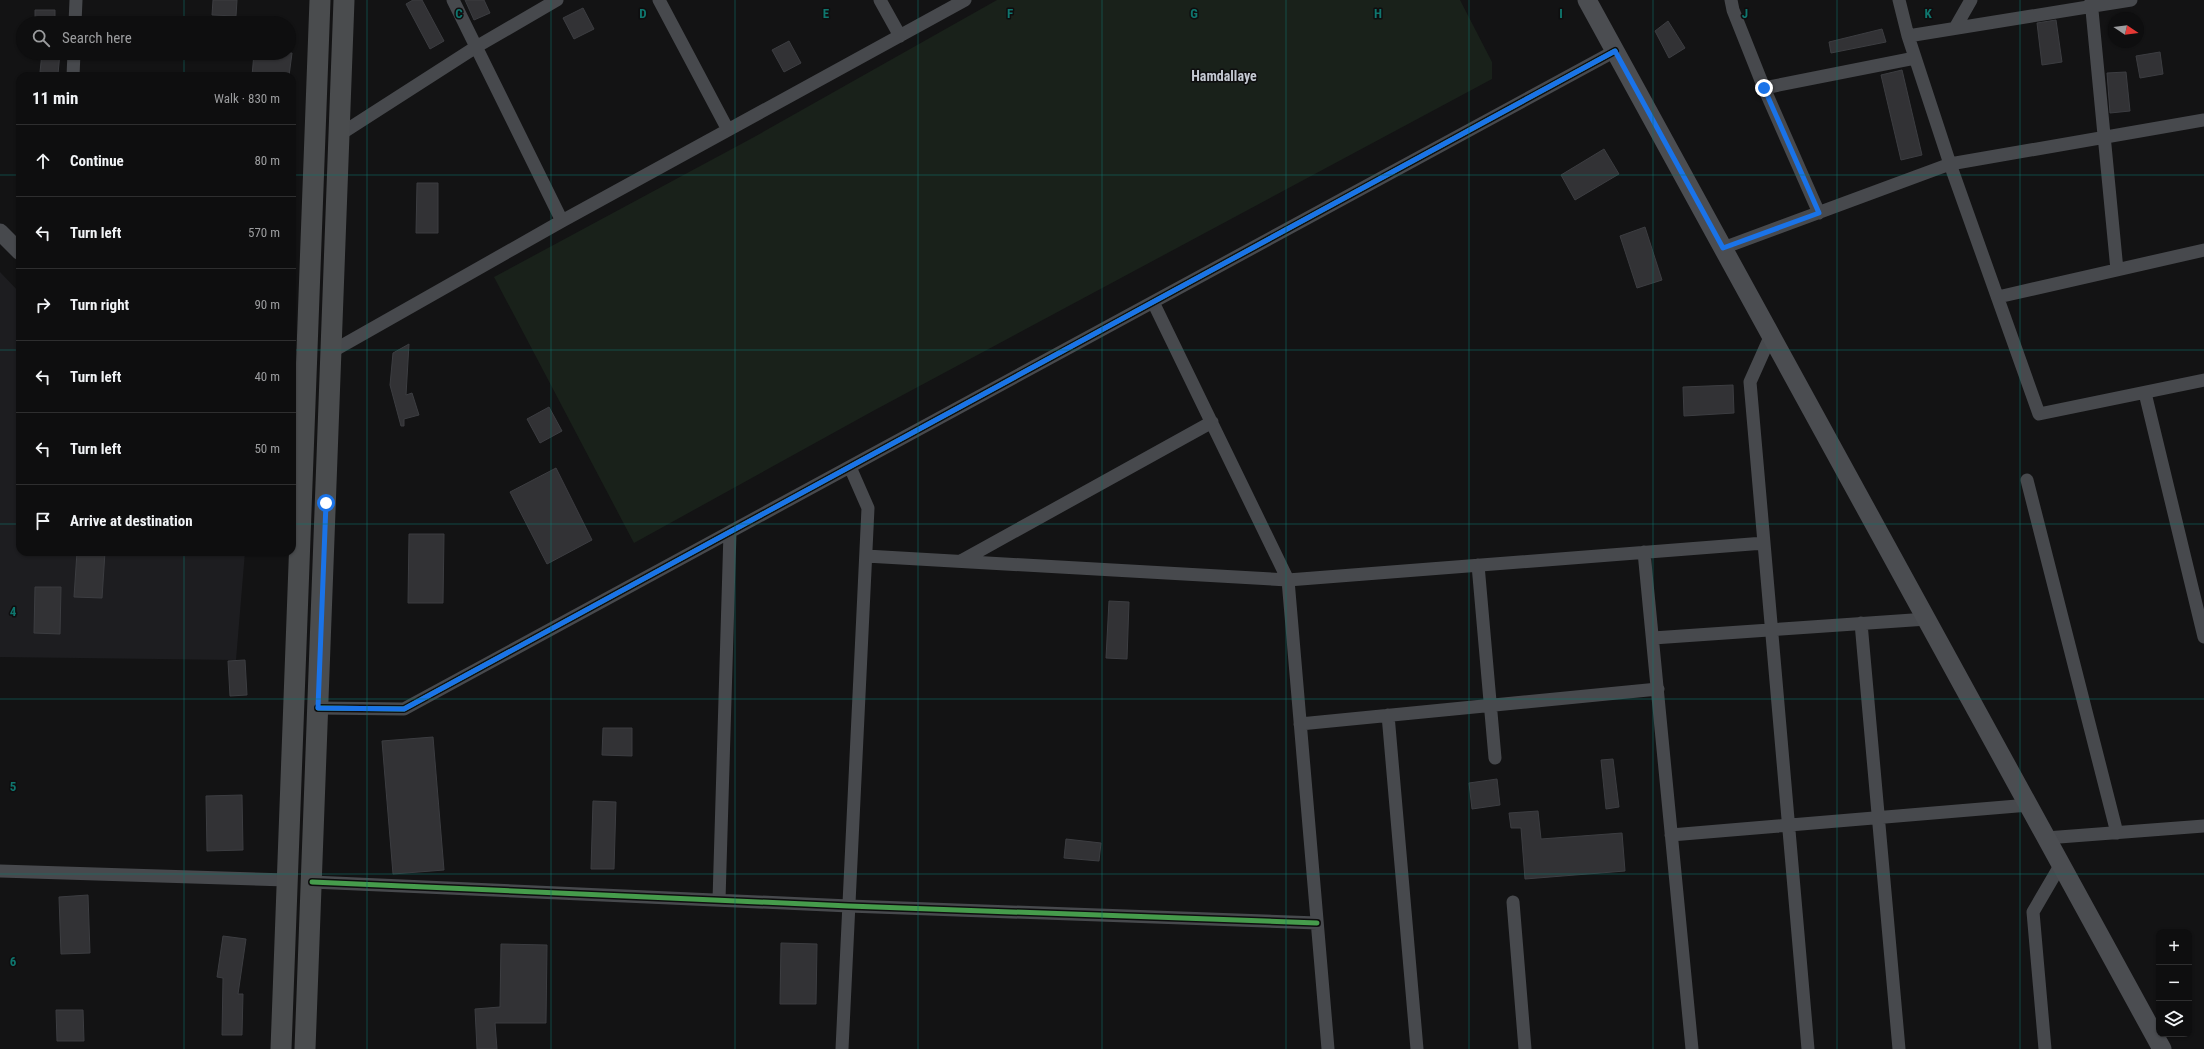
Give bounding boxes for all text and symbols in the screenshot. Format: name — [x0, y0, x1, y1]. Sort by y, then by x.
text: C — [455, 6, 463, 21]
text: D — [639, 6, 647, 21]
text: E — [823, 6, 830, 21]
text: F — [1007, 6, 1013, 21]
text: G — [1190, 6, 1198, 21]
text: H — [1374, 6, 1382, 21]
text: I — [1559, 6, 1563, 21]
text: J — [1742, 6, 1748, 21]
text: K — [1924, 6, 1932, 21]
north arrow — [2108, 12, 2144, 48]
search box — [16, 16, 296, 60]
icon: search — [30, 27, 52, 49]
text: Search here — [62, 29, 132, 47]
district label: Hamdallaye — [1191, 68, 1257, 84]
route end — [1755, 79, 1773, 97]
text: 11 min — [32, 88, 78, 108]
text: Walk · 830 m — [214, 91, 280, 106]
icon: ahead — [32, 150, 54, 172]
text: Continue — [70, 152, 124, 170]
text: 80 m — [254, 153, 280, 168]
icon: left — [32, 222, 54, 244]
text: Turn left — [70, 224, 121, 242]
text: 570 m — [248, 225, 280, 240]
icon: right — [32, 294, 54, 316]
text: Turn right — [70, 296, 129, 314]
text: 90 m — [254, 297, 280, 312]
icon: left — [32, 366, 54, 388]
text: Turn left — [70, 368, 121, 386]
text: 40 m — [254, 369, 280, 384]
icon: left — [32, 438, 54, 460]
text: Turn left — [70, 440, 121, 458]
text: 50 m — [254, 441, 280, 456]
route start — [317, 494, 335, 512]
icon: arrive — [32, 510, 54, 532]
text: Arrive at destination — [70, 512, 193, 530]
text: 4 — [10, 604, 17, 619]
text: 5 — [10, 779, 17, 794]
map controls — [2156, 929, 2192, 1037]
button: + — [2156, 929, 2192, 965]
text: 6 — [10, 954, 17, 969]
button: − — [2156, 965, 2192, 1001]
button: layers — [2156, 1001, 2192, 1037]

